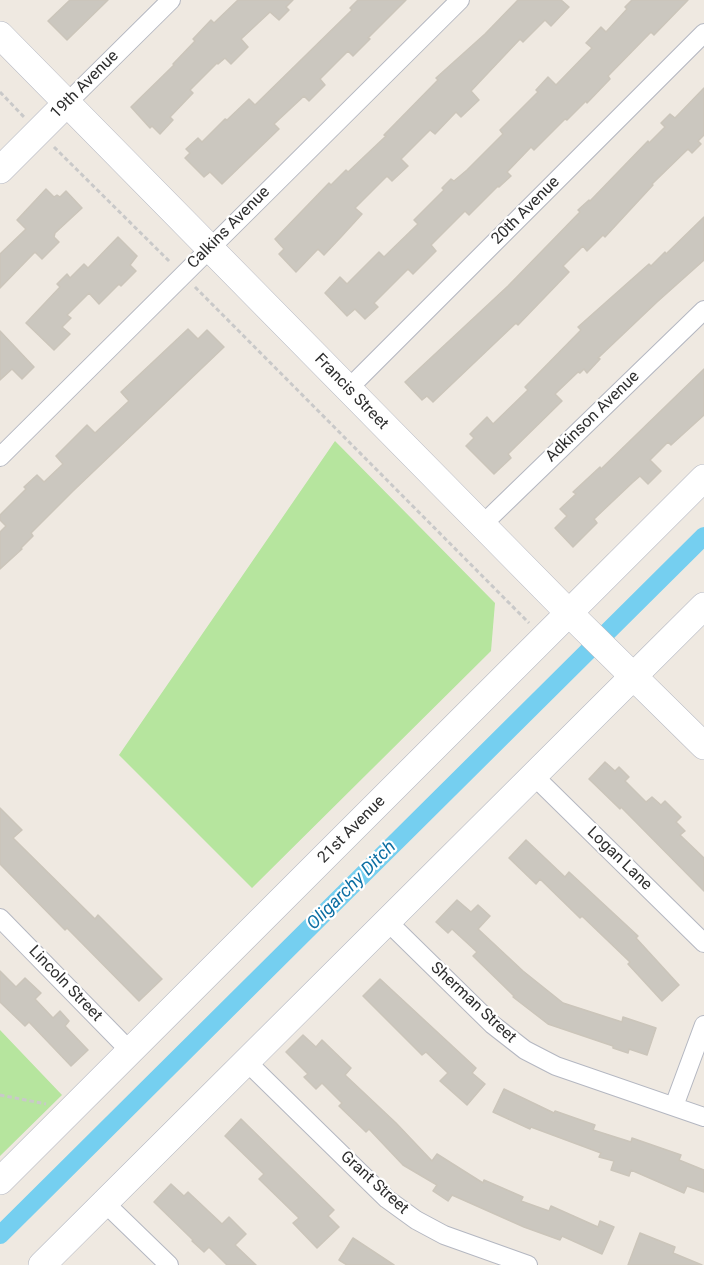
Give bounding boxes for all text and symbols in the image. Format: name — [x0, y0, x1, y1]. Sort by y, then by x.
street label: 19th Avenue — [47, 47, 123, 123]
street label: 20th Avenue — [488, 173, 564, 249]
street label: Calkins Avenue — [184, 183, 274, 273]
street label: Francis Street — [310, 350, 392, 434]
street label: Adkinson Avenue — [542, 367, 644, 467]
street label: 21st Avenue — [314, 792, 390, 868]
street label: Logan Lane — [583, 823, 655, 895]
water label: Oligarchy Ditch — [303, 837, 401, 935]
street label: Lincoln Street — [24, 942, 106, 1026]
street label: Sherman Street — [426, 958, 520, 1048]
street label: Grant Street — [336, 1147, 412, 1219]

